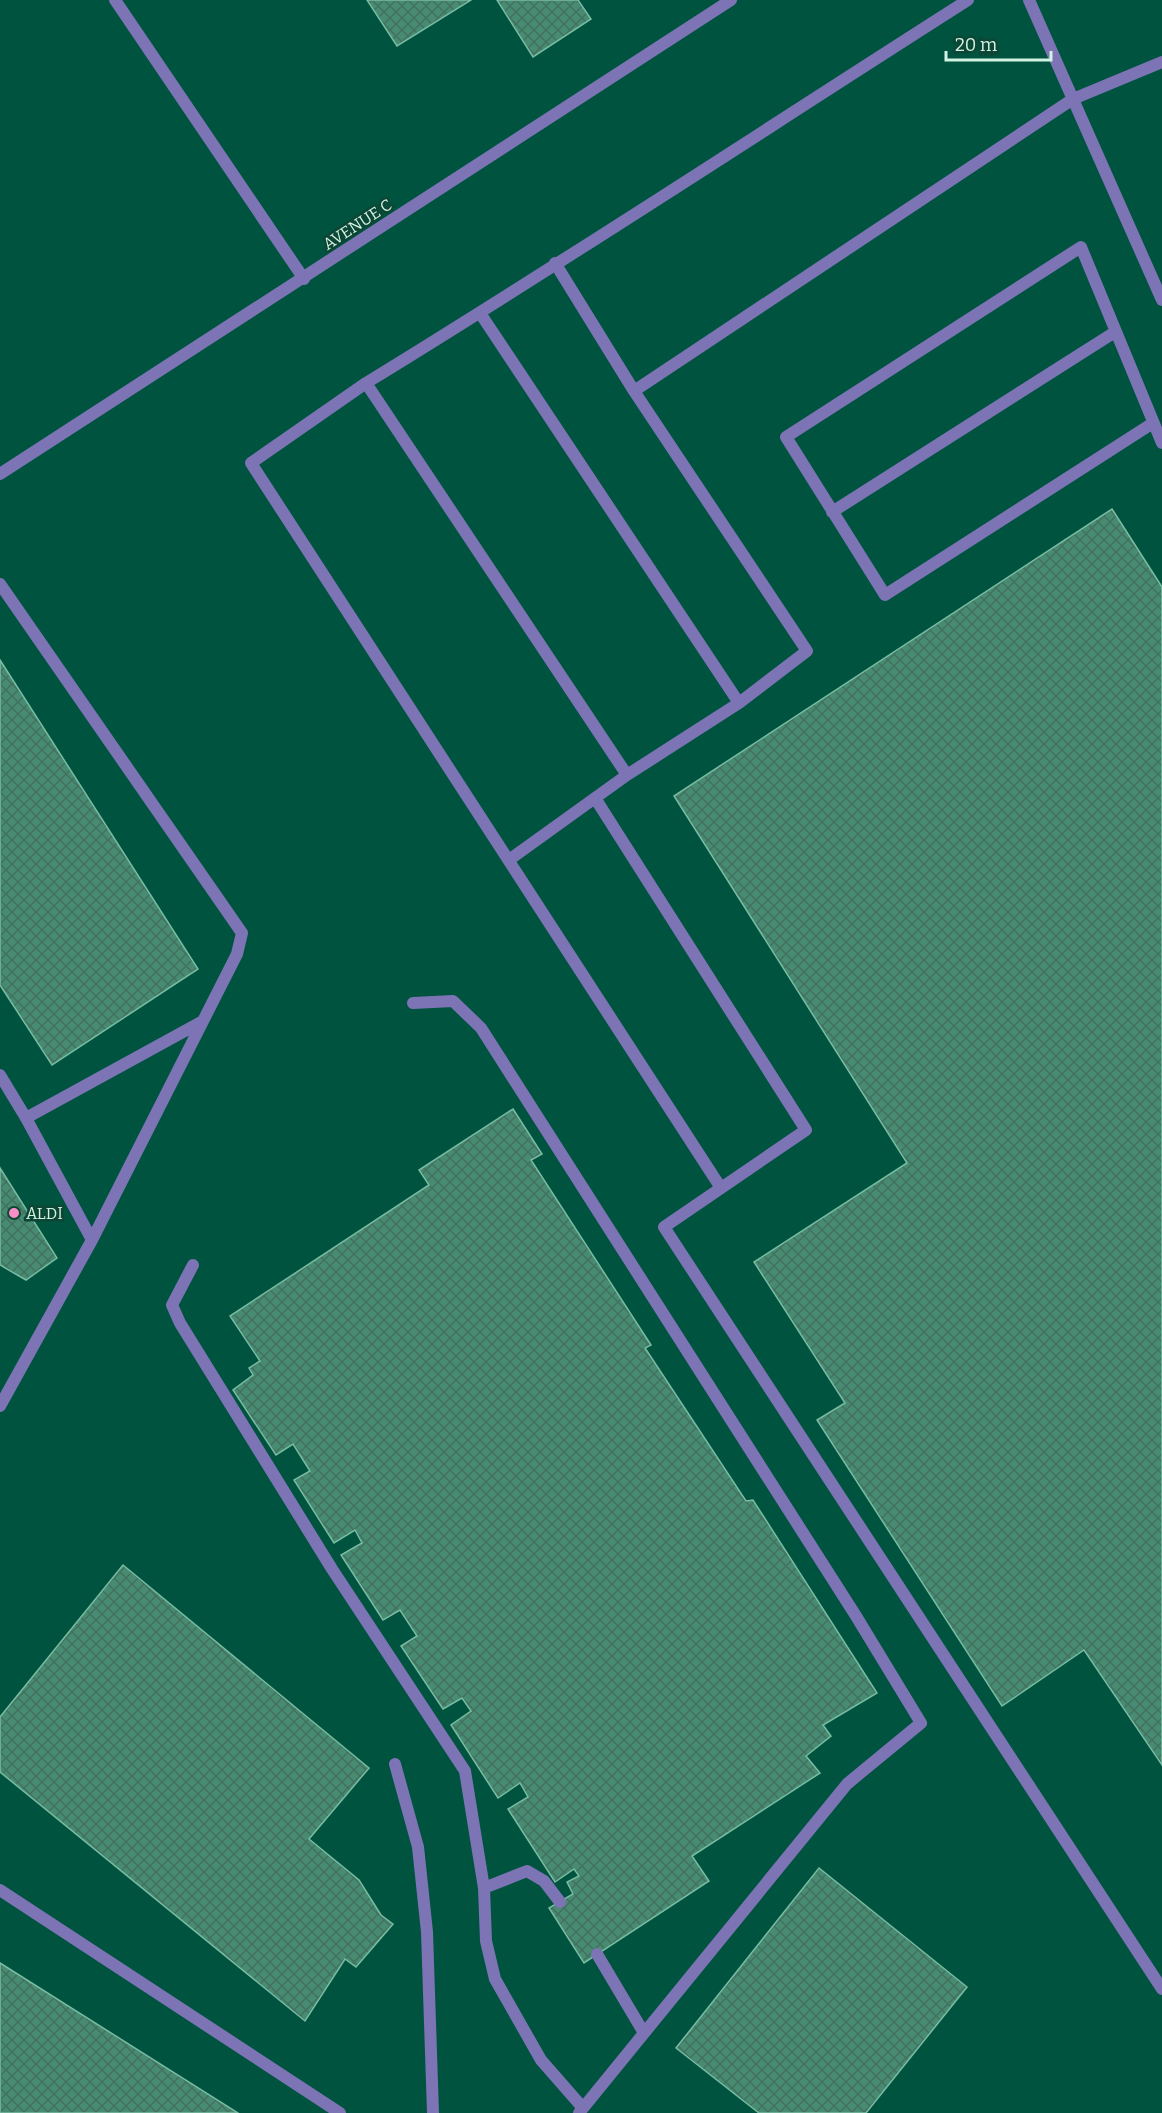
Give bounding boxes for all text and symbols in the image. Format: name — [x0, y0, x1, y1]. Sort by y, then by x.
scale bar — [946, 24, 1051, 62]
text: 20 m — [955, 34, 997, 56]
street label: AVENUE C — [319, 195, 395, 254]
place label: ALDI — [26, 1204, 63, 1223]
marker: ALDI — [7, 1206, 21, 1220]

